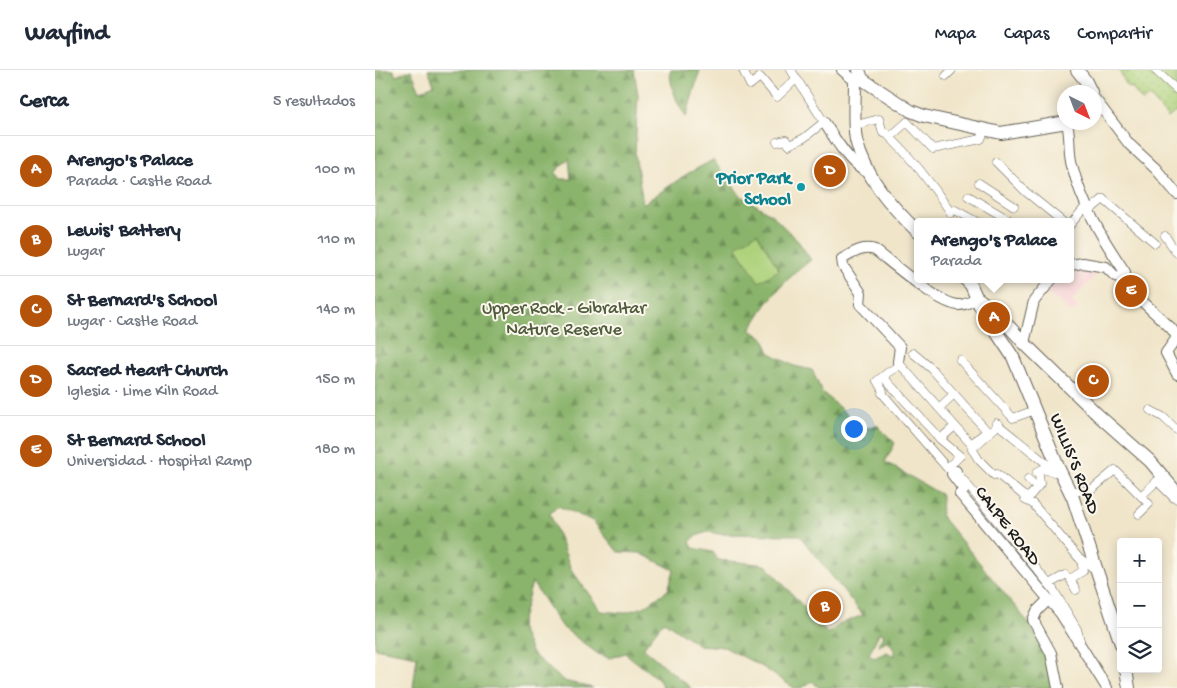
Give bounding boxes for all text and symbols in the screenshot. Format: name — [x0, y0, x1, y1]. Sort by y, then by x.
text: Wayfind — [25, 20, 109, 49]
text: Mapa — [935, 24, 976, 45]
text: Capas — [1004, 24, 1049, 45]
text: Compartir — [1077, 24, 1152, 45]
north arrow — [1057, 85, 1102, 130]
text: Cerca — [20, 90, 68, 115]
text: 5 resultados — [273, 93, 355, 112]
text: Arengo's Palace — [67, 150, 193, 173]
pin: D — [814, 152, 846, 190]
text: A — [31, 161, 41, 180]
text: 100 m — [315, 161, 355, 180]
place label: Prior Park School — [715, 169, 793, 211]
text: Parada · Castle Road — [67, 173, 211, 192]
marker: Prior Park School — [795, 181, 807, 193]
popup — [914, 218, 1074, 283]
text: Lewis' Battery — [67, 220, 181, 243]
text: Arengo's Palace — [931, 230, 1057, 253]
text: B — [32, 231, 40, 250]
text: 110 m — [318, 231, 355, 250]
text: Lugar — [67, 243, 104, 262]
text: Parada — [931, 253, 982, 272]
pin: E — [1115, 272, 1147, 310]
text: St Bernard's School — [67, 290, 217, 313]
park label: Upper Rock - Gibraltar Nature Reserve — [482, 299, 648, 341]
pin: A — [978, 299, 1010, 337]
text: C — [32, 301, 40, 320]
text: 140 m — [317, 301, 355, 320]
text: Lugar · Castle Road — [67, 313, 197, 332]
text: Sacred Heart Church — [67, 360, 228, 383]
pin: C — [1077, 362, 1109, 400]
text: D — [31, 371, 41, 390]
text: 150 m — [316, 371, 355, 390]
text: Iglesia · Lime Kiln Road — [67, 383, 217, 402]
street label: WILLIS’S ROAD — [1044, 411, 1103, 517]
your location — [841, 416, 867, 442]
text: St Bernard School — [67, 430, 206, 453]
text: E — [31, 441, 41, 460]
text: 180 m — [316, 441, 355, 460]
text: Universidad · Hospital Ramp — [67, 453, 252, 472]
street label: CALPE ROAD — [970, 483, 1045, 571]
map controls — [1117, 538, 1162, 673]
button: + — [1117, 538, 1162, 583]
button: − — [1117, 583, 1162, 628]
pin: B — [809, 588, 841, 626]
button: layers — [1117, 628, 1162, 673]

